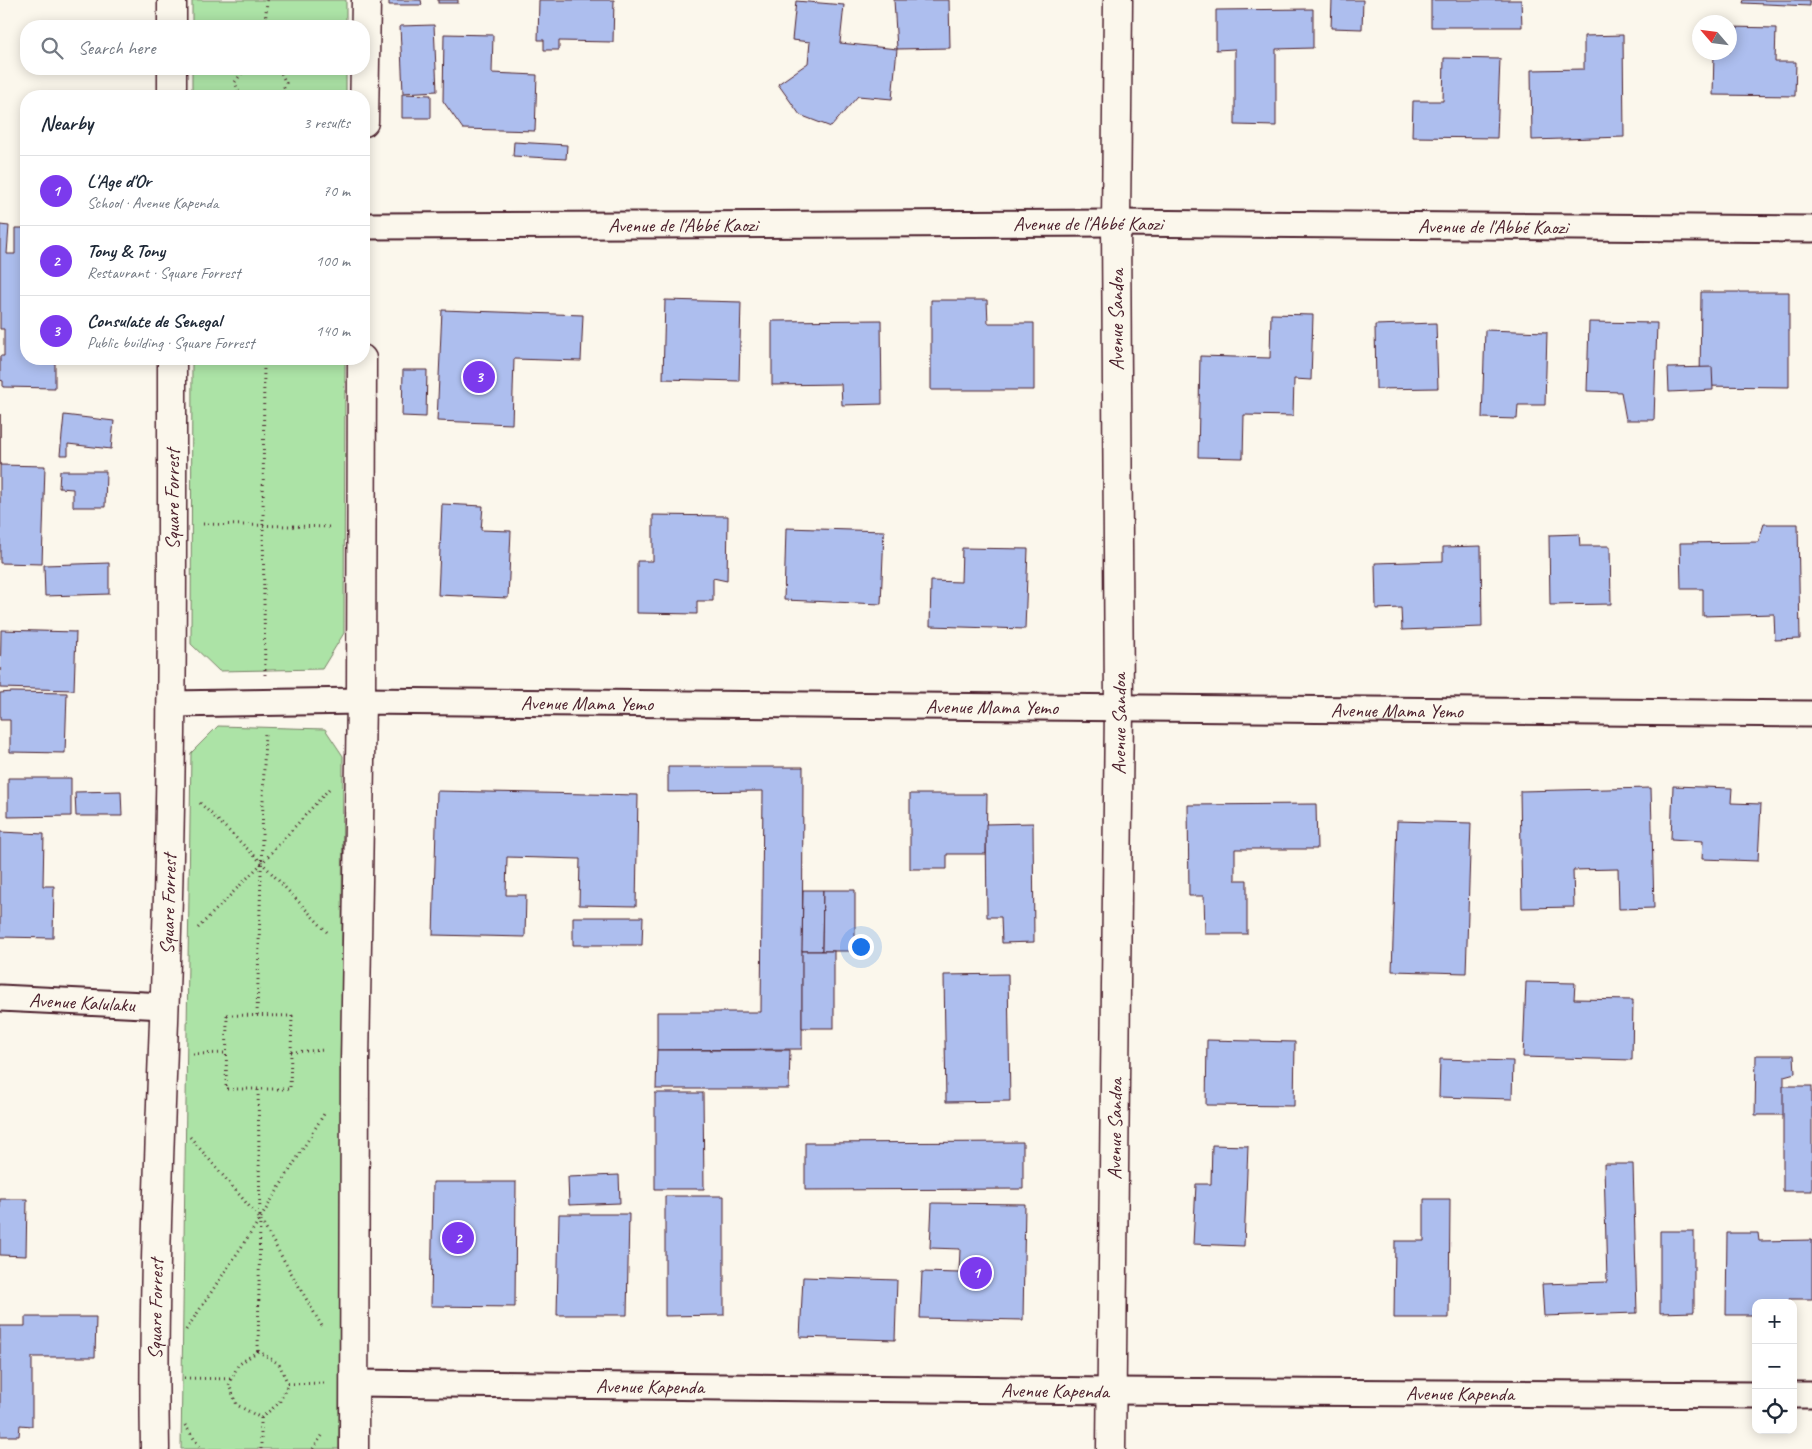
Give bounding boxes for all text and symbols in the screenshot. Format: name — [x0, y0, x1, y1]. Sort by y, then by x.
north arrow — [1692, 15, 1737, 60]
search box — [20, 20, 370, 75]
icon: search — [38, 34, 66, 62]
text: Search here — [78, 36, 155, 60]
text: Nearby — [40, 110, 93, 136]
text: 3 results — [303, 113, 350, 133]
text: L'Age d'Or — [87, 169, 151, 193]
text: 1 — [52, 181, 60, 201]
text: 70 m — [323, 181, 350, 201]
text: School · Avenue Kapenda — [87, 193, 218, 213]
street label: Avenue de l'Abbé Kaozi — [1013, 211, 1165, 236]
street label: Avenue de l'Abbé Kaozi — [608, 212, 760, 238]
street label: Avenue de l'Abbé Kaozi — [1418, 214, 1570, 240]
text: Tony & Tony — [87, 239, 165, 263]
text: 2 — [52, 251, 60, 271]
text: 100 m — [316, 251, 350, 271]
text: Restaurant · Square Forrest — [87, 263, 240, 283]
street label: Avenue Sandoa — [1104, 268, 1129, 371]
text: Consulate de Senegal — [87, 309, 221, 333]
text: 3 — [52, 321, 60, 341]
text: 140 m — [316, 321, 350, 341]
text: Public building · Square Forrest — [87, 333, 254, 353]
pin: 3 — [463, 358, 495, 396]
street label: Square Forrest — [160, 446, 185, 550]
street label: Avenue Sandoa — [1106, 672, 1132, 775]
street label: Avenue Mama Yemo — [521, 690, 654, 717]
street label: Avenue Mama Yemo — [926, 694, 1059, 720]
street label: Avenue Mama Yemo — [1331, 698, 1464, 724]
street label: Square Forrest — [154, 850, 182, 955]
your location — [848, 934, 874, 960]
street label: Avenue Kalulaku — [28, 987, 137, 1018]
street label: Avenue Sandoa — [1102, 1076, 1128, 1180]
pin: 2 — [442, 1219, 474, 1257]
pin: 1 — [960, 1254, 992, 1292]
street label: Square Forrest — [142, 1255, 169, 1359]
map controls — [1752, 1299, 1797, 1434]
button: + — [1752, 1299, 1797, 1344]
button: − — [1752, 1344, 1797, 1389]
street label: Avenue Kapenda — [596, 1374, 706, 1400]
street label: Avenue Kapenda — [1001, 1378, 1111, 1404]
street label: Avenue Kapenda — [1406, 1381, 1516, 1407]
button: locate — [1752, 1389, 1797, 1434]

